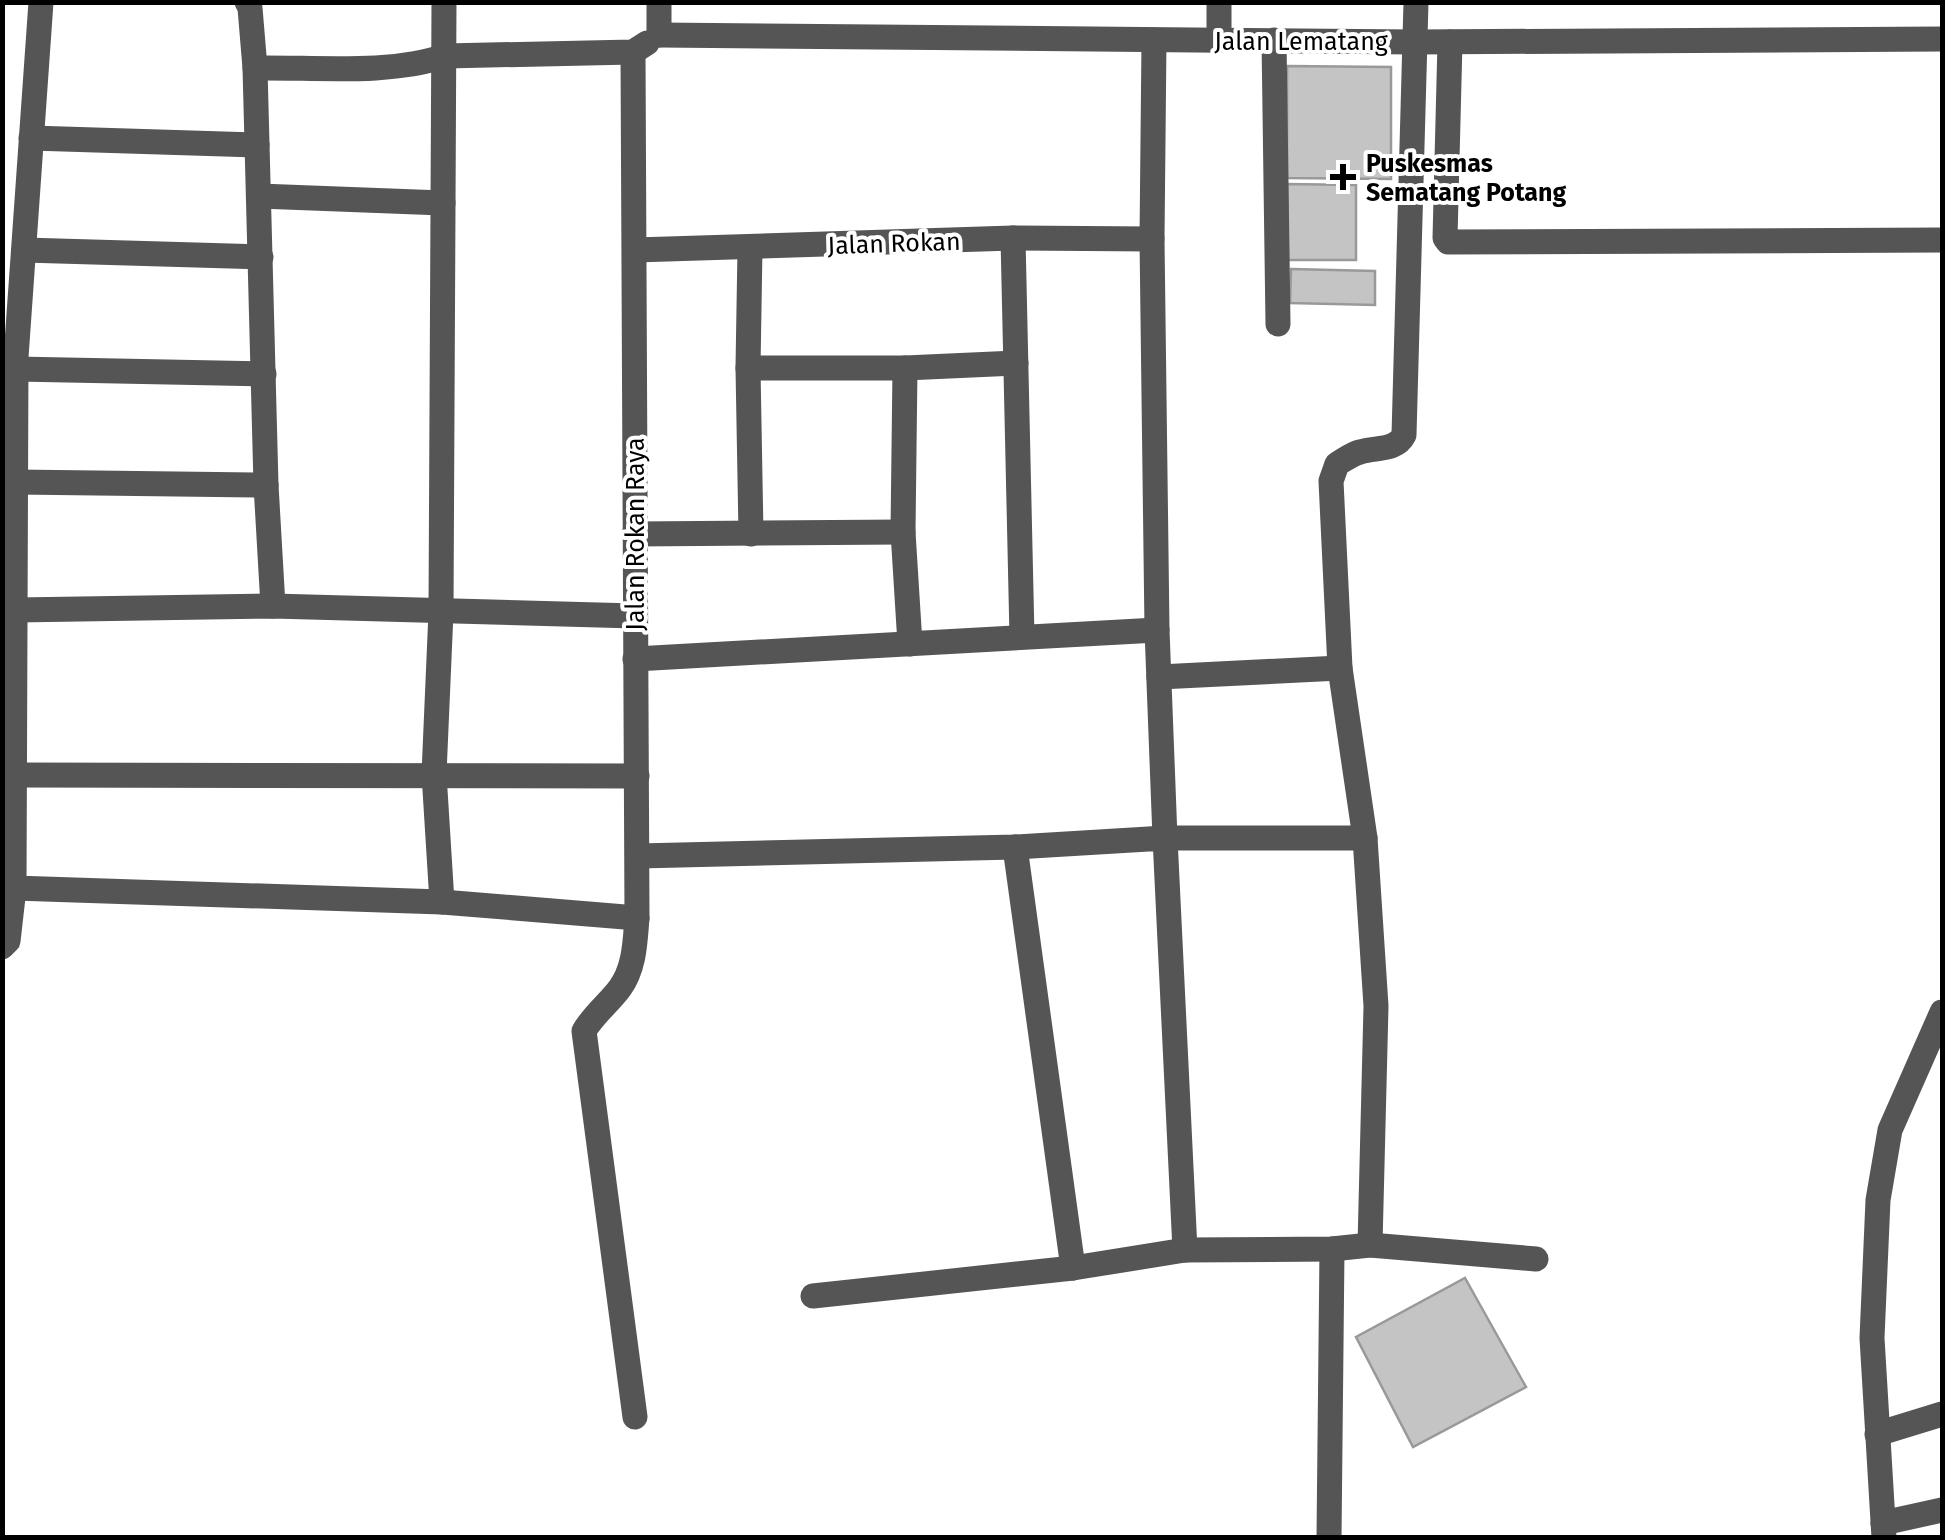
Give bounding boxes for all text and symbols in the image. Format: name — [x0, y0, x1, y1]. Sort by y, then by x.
street label: Jalan Lematang — [1214, 27, 1388, 57]
place label: Puskesmas Sematang Potang — [1366, 149, 1566, 208]
marker: Puskesmas Sematang Potang — [1330, 164, 1356, 190]
street label: Jalan Rokan — [827, 227, 961, 261]
street label: Jalan Rokan Raya — [621, 437, 651, 631]

